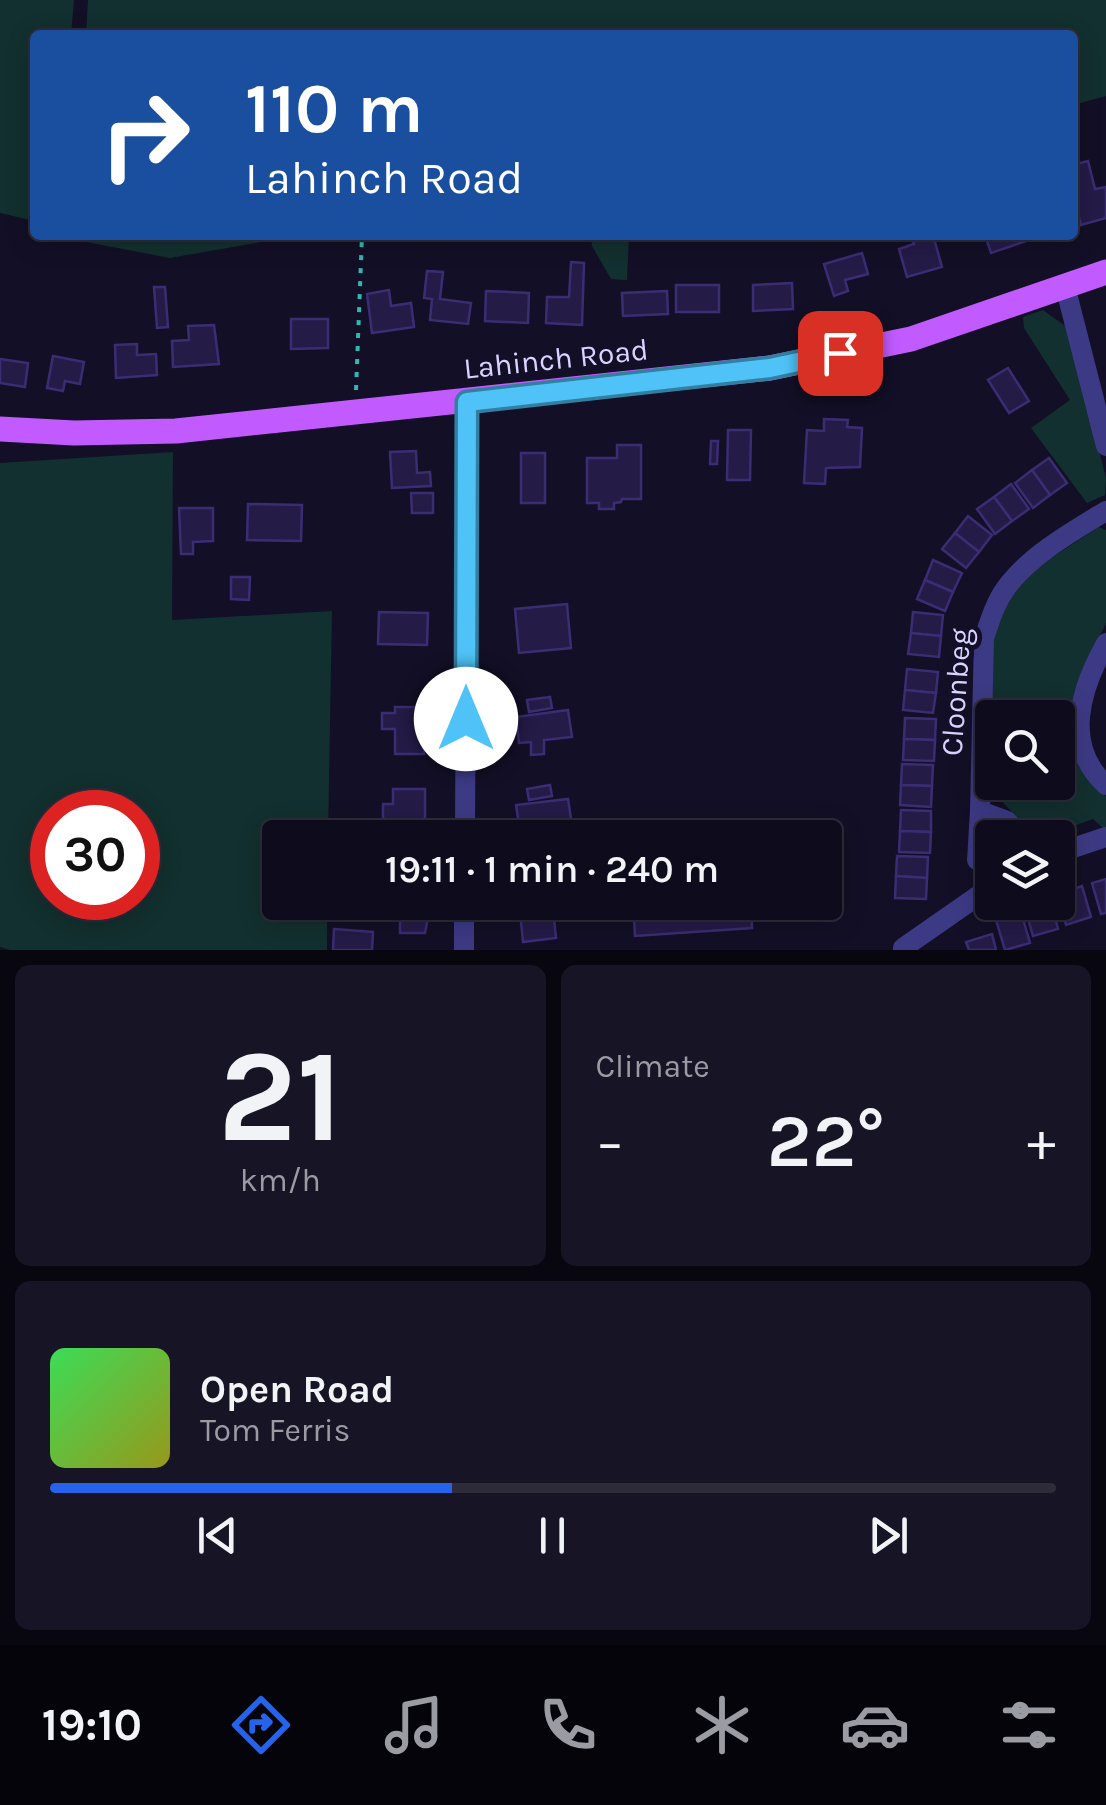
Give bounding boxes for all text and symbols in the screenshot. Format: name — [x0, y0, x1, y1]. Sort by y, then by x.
text: 110 m — [245, 68, 423, 150]
icon: right — [80, 70, 210, 200]
text: Lahinch Road — [245, 152, 523, 204]
pin — [798, 311, 883, 396]
icon: arrive — [813, 326, 868, 381]
street label: Lahinch Road — [462, 331, 650, 387]
street label: Cloonbeg — [934, 627, 978, 757]
position arrow — [414, 667, 518, 771]
map controls — [975, 700, 1075, 920]
button: search — [975, 700, 1075, 800]
speed limit sign: 30 — [30, 790, 160, 920]
button: layers — [975, 820, 1075, 920]
text: 19:11 · 1 min · 240 m — [385, 847, 719, 892]
text: 21 — [218, 1021, 343, 1173]
text: Climate — [596, 1048, 710, 1085]
text: 22° — [767, 1097, 885, 1185]
text: − — [596, 1110, 624, 1174]
text: + — [1027, 1110, 1056, 1174]
text: km/h — [240, 1162, 321, 1199]
text: Open Road — [200, 1367, 394, 1412]
text: Tom Ferris — [200, 1412, 350, 1449]
icon: previous — [190, 1508, 245, 1563]
icon: pause — [525, 1508, 580, 1563]
icon: next — [861, 1508, 916, 1563]
icon: directions — [226, 1690, 296, 1760]
icon: music — [379, 1690, 449, 1760]
icon: phone — [533, 1690, 603, 1760]
icon: climate — [687, 1690, 757, 1760]
icon: car — [840, 1690, 910, 1760]
icon: filters — [994, 1690, 1064, 1760]
text: 19:10 — [42, 1699, 142, 1751]

